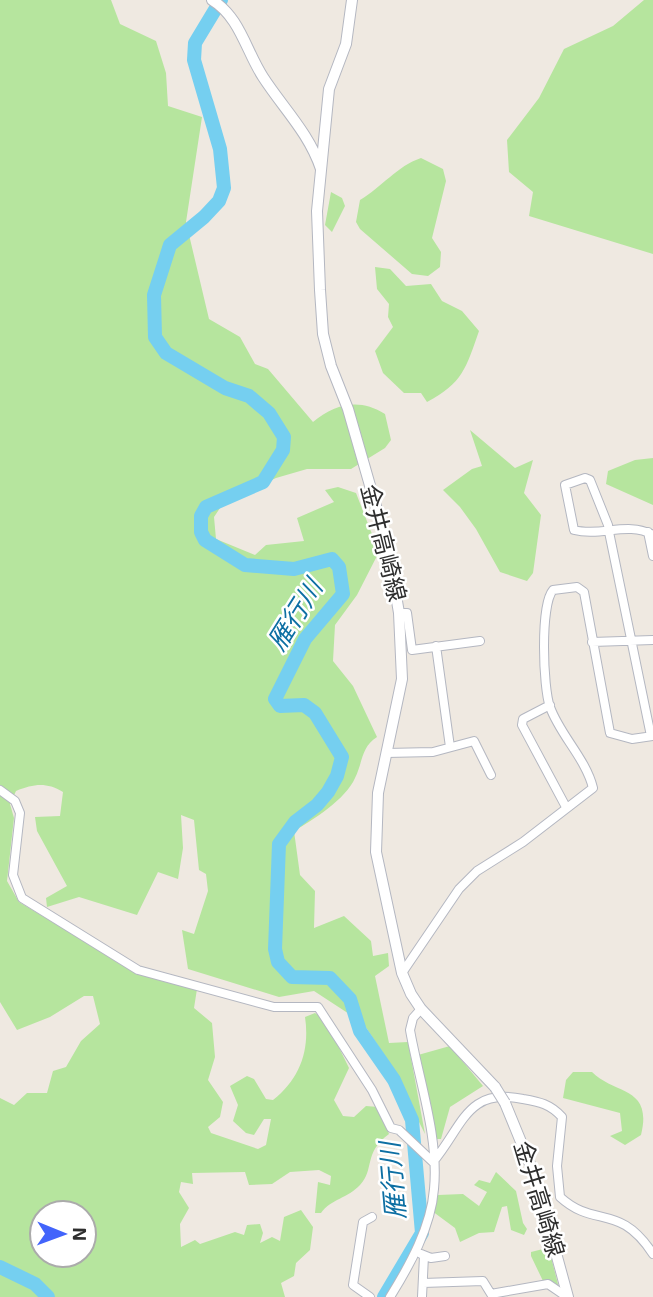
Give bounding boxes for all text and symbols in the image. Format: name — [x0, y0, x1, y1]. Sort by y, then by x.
street label: 金井高崎線 — [356, 481, 413, 604]
water label: 雁行川 — [260, 570, 329, 655]
street label: 金井高崎線 — [509, 1137, 572, 1260]
water label: 雁行川 — [372, 1138, 410, 1221]
north arrow — [28, 1199, 98, 1269]
text: N — [69, 1227, 92, 1241]

